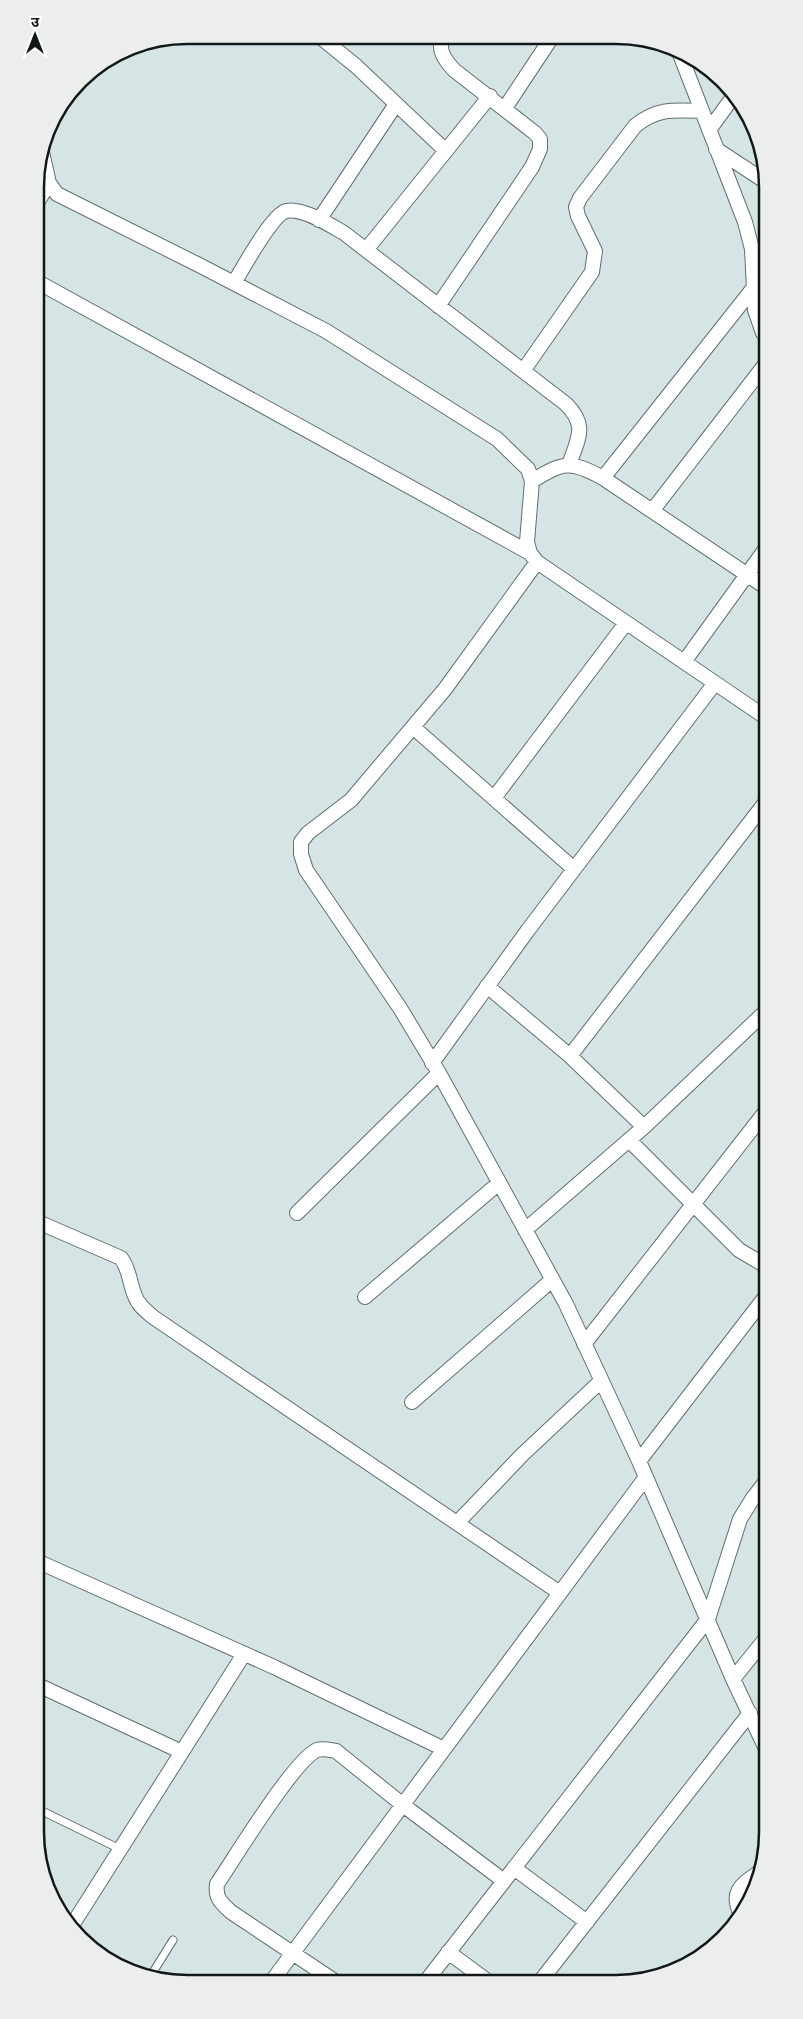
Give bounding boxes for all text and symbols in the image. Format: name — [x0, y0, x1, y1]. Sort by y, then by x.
north arrow — [10, 10, 60, 60]
text: उ — [31, 12, 40, 31]

